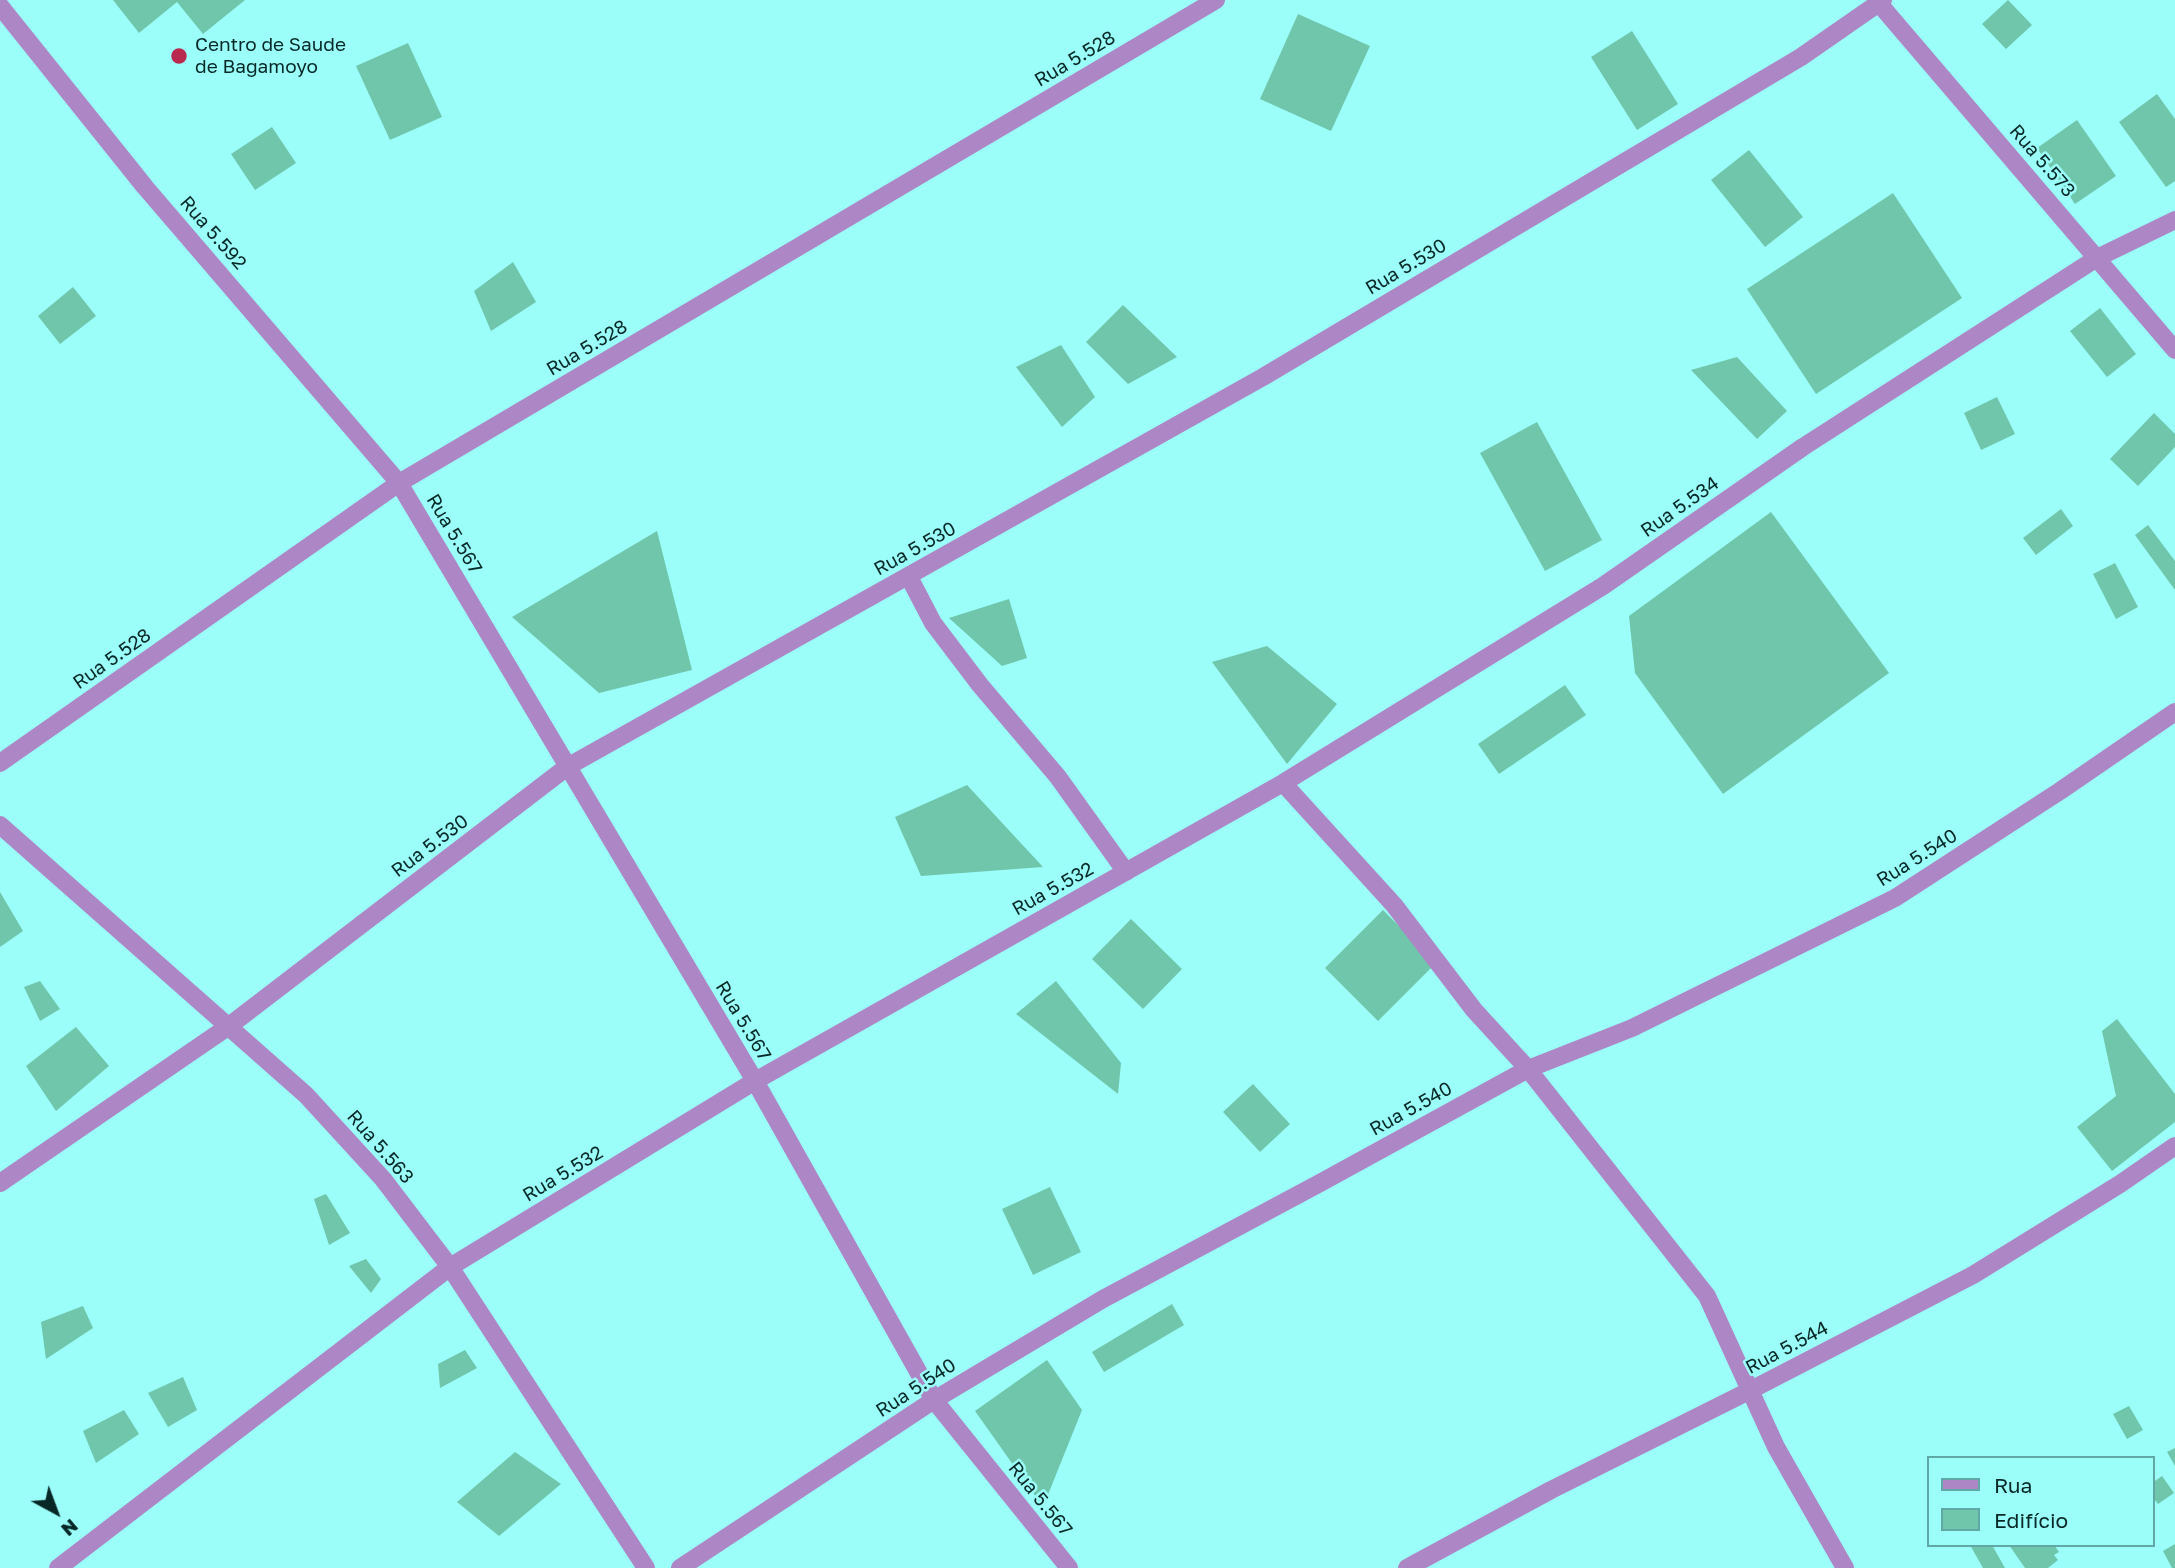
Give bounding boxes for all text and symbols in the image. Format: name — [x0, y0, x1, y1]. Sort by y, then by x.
street label: Rua 5.528 — [1031, 26, 1119, 92]
place label: Centro de Saude de Bagamoyo — [195, 34, 346, 78]
marker: Centro de Saude de Bagamoyo — [169, 46, 189, 66]
street label: Rua 5.573 — [2004, 120, 2080, 202]
street label: Rua 5.592 — [175, 192, 251, 274]
street label: Rua 5.530 — [1361, 234, 1451, 300]
street label: Rua 5.528 — [543, 315, 631, 381]
street label: Rua 5.534 — [1637, 472, 1723, 542]
street label: Rua 5.567 — [421, 490, 487, 578]
street label: Rua 5.530 — [870, 517, 960, 581]
street label: Rua 5.528 — [69, 624, 155, 694]
street label: Rua 5.530 — [387, 810, 473, 882]
street label: Rua 5.540 — [1873, 824, 1961, 892]
street label: Rua 5.532 — [1008, 857, 1098, 921]
street label: Rua 5.567 — [710, 977, 776, 1065]
street label: Rua 5.540 — [1366, 1077, 1456, 1141]
street label: Rua 5.563 — [342, 1106, 418, 1188]
street label: Rua 5.532 — [519, 1141, 607, 1207]
street label: Rua 5.544 — [1742, 1317, 1832, 1379]
street label: Rua 5.540 — [872, 1354, 960, 1422]
legend — [1926, 1456, 2154, 1547]
street label: Rua 5.567 — [1003, 1457, 1077, 1541]
text: Rua — [1994, 1472, 2032, 1498]
north arrow — [21, 1477, 91, 1547]
text: Edifício — [1994, 1507, 2068, 1533]
text: N — [57, 1515, 83, 1542]

